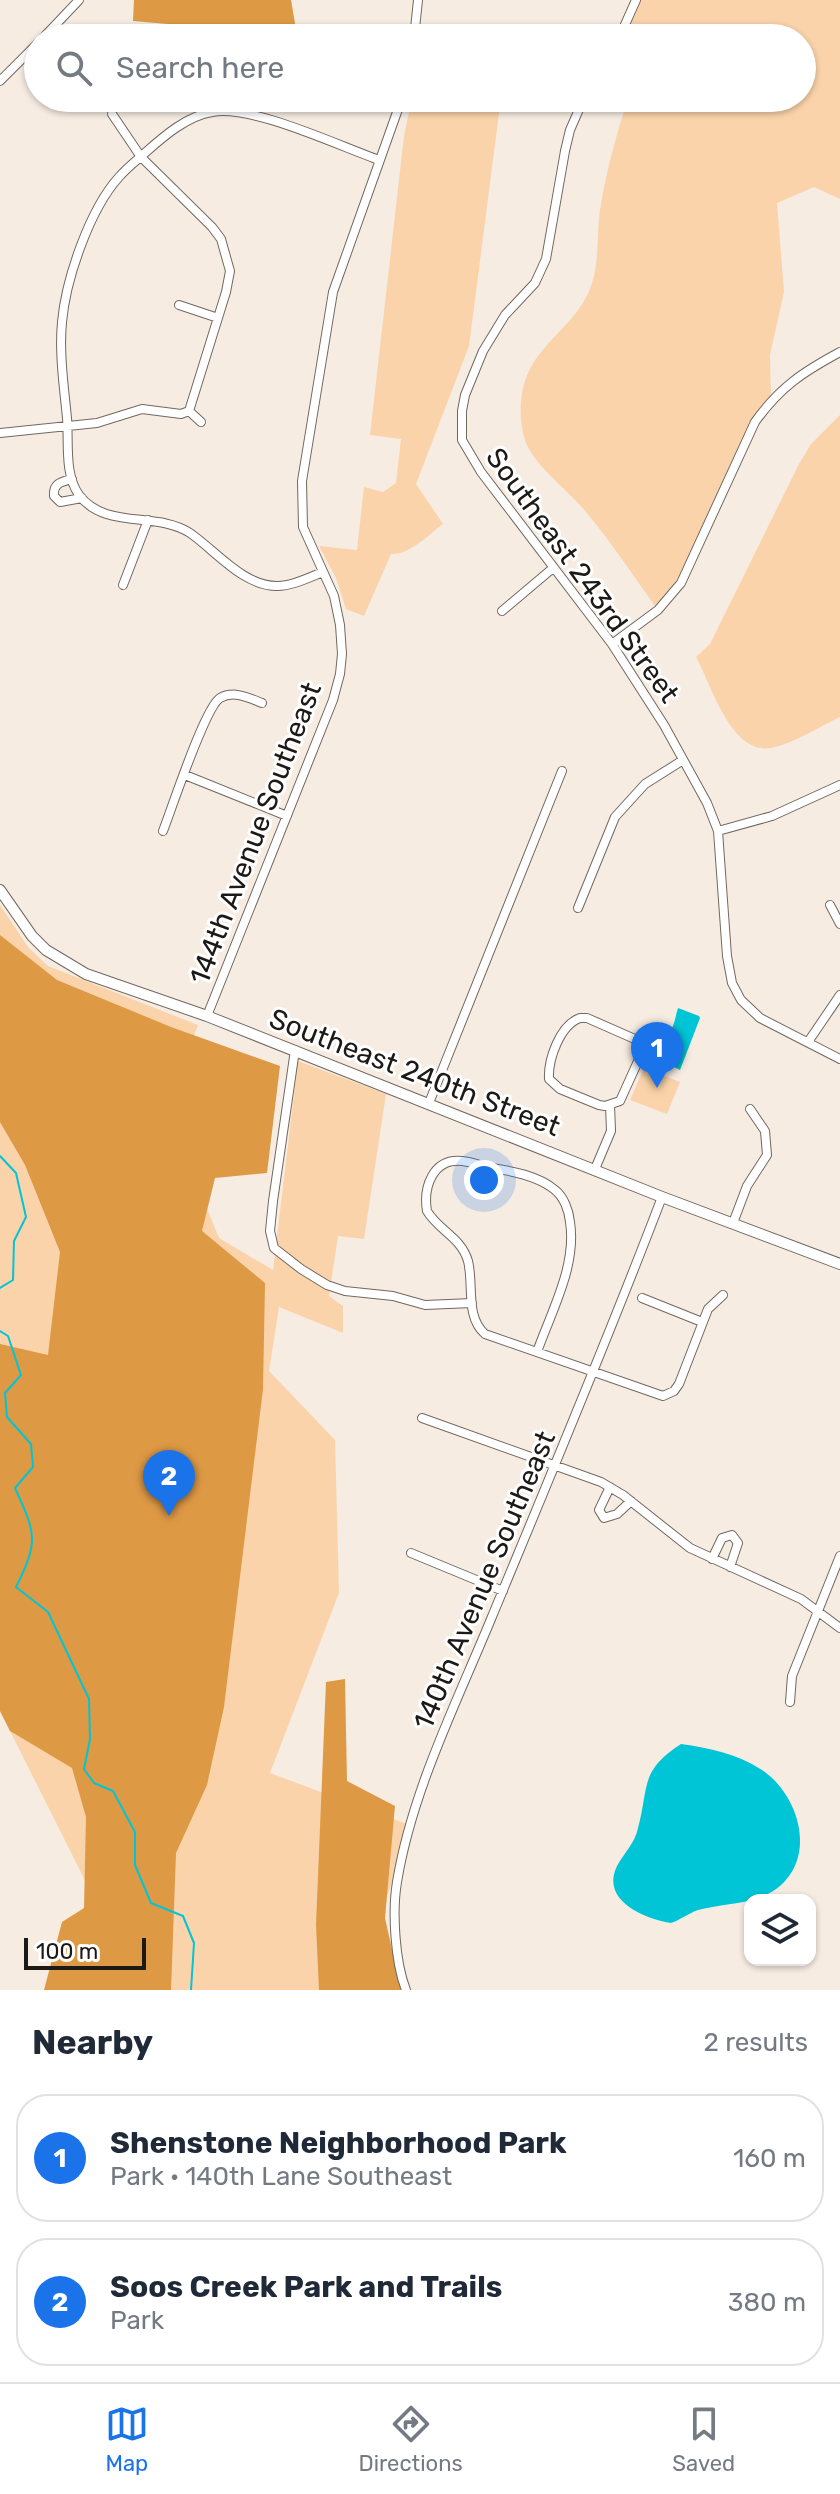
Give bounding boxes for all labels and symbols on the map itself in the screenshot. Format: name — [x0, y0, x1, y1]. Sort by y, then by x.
street label: Southeast 243rd Street — [479, 442, 686, 709]
street label: 144th Avenue Southeast — [183, 678, 328, 989]
street label: Southeast 240th Street — [265, 1002, 565, 1143]
pin: 1 — [631, 1022, 683, 1088]
your location — [464, 1160, 504, 1200]
street label: 140th Avenue Southeast — [407, 1426, 562, 1734]
pin: 2 — [143, 1450, 195, 1516]
scale bar — [24, 1934, 146, 1970]

